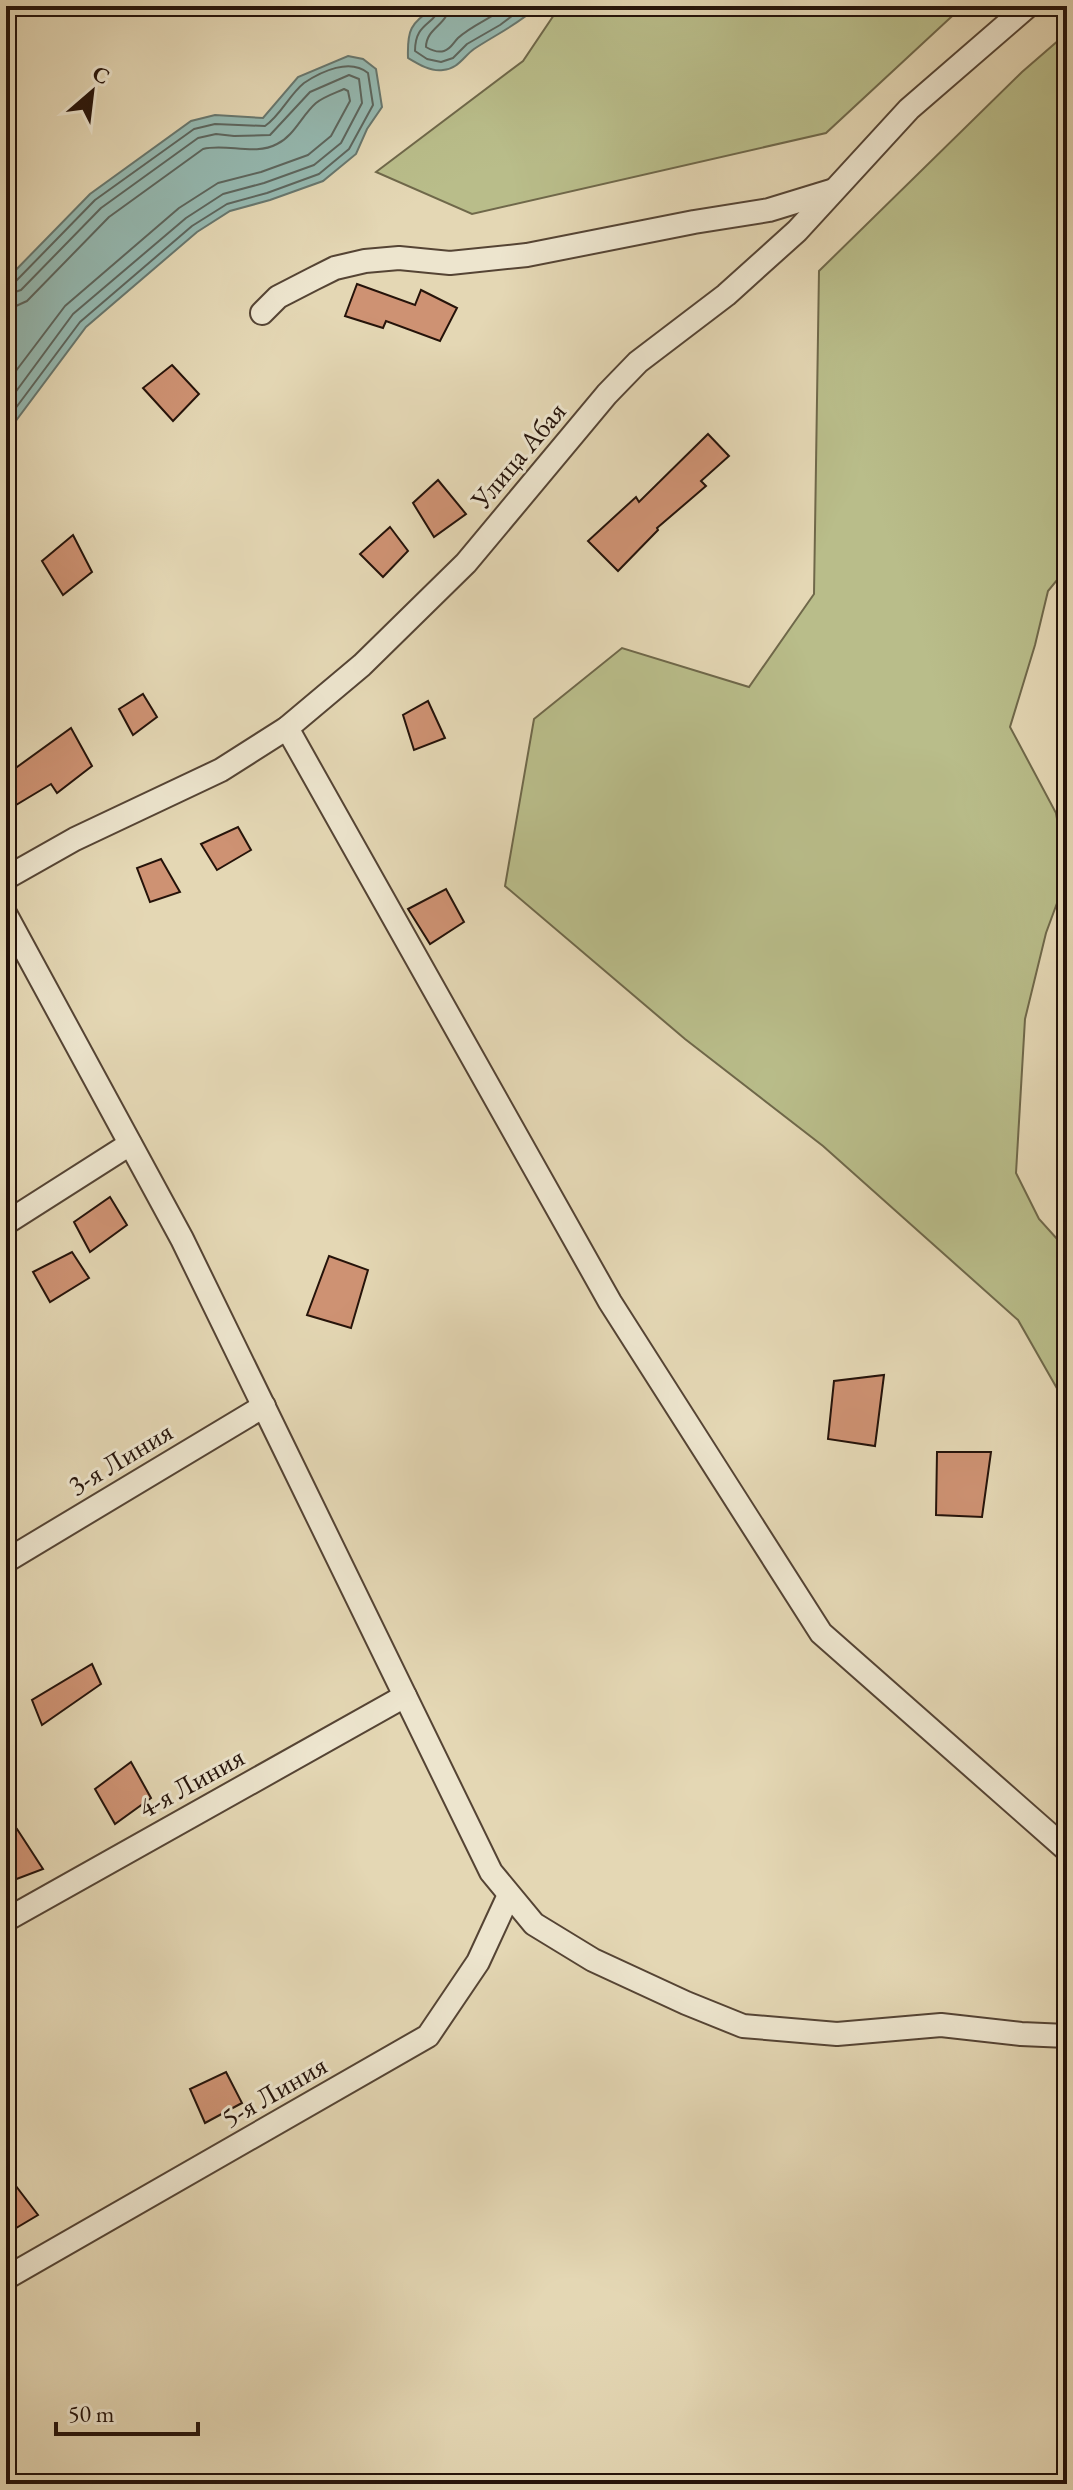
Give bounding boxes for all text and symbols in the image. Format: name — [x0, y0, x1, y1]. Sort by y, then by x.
north arrow — [52, 52, 132, 132]
text: С — [87, 58, 115, 91]
street label: Улица Абая — [462, 394, 573, 517]
street label: 3-я Линия — [61, 1413, 179, 1503]
street label: 4-я Линия — [132, 1738, 250, 1826]
street label: 5-я Линия — [215, 2046, 333, 2136]
scale bar — [56, 2386, 198, 2436]
text: 50 m — [68, 2398, 115, 2429]

